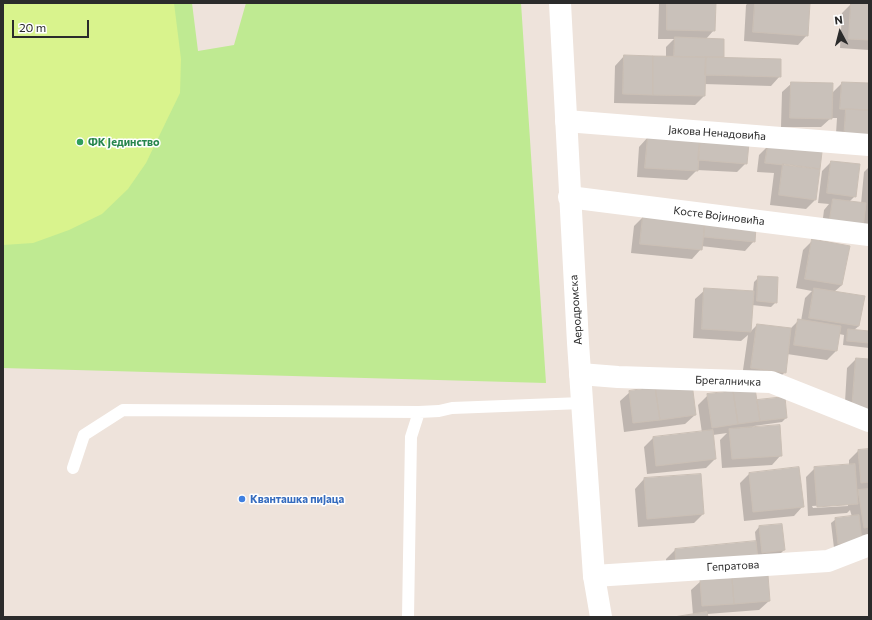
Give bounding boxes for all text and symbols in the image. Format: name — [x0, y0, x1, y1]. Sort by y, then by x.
scale bar — [14, 12, 91, 38]
north arrow — [820, 12, 860, 52]
text: N — [834, 13, 843, 27]
text: 20 m — [19, 20, 46, 34]
street label: Јакова Ненадовића — [668, 123, 766, 143]
place label: ФК Јединство — [88, 135, 160, 149]
marker: ФК Јединство — [75, 137, 85, 147]
street label: Косте Војиновића — [673, 204, 765, 228]
street label: Аеродромска — [567, 274, 585, 346]
street label: Брегалничка — [695, 373, 761, 389]
place label: Кванташка пијаца — [250, 492, 344, 506]
marker: Кванташка пијаца — [237, 494, 247, 504]
street label: Гепратова — [706, 558, 760, 574]

